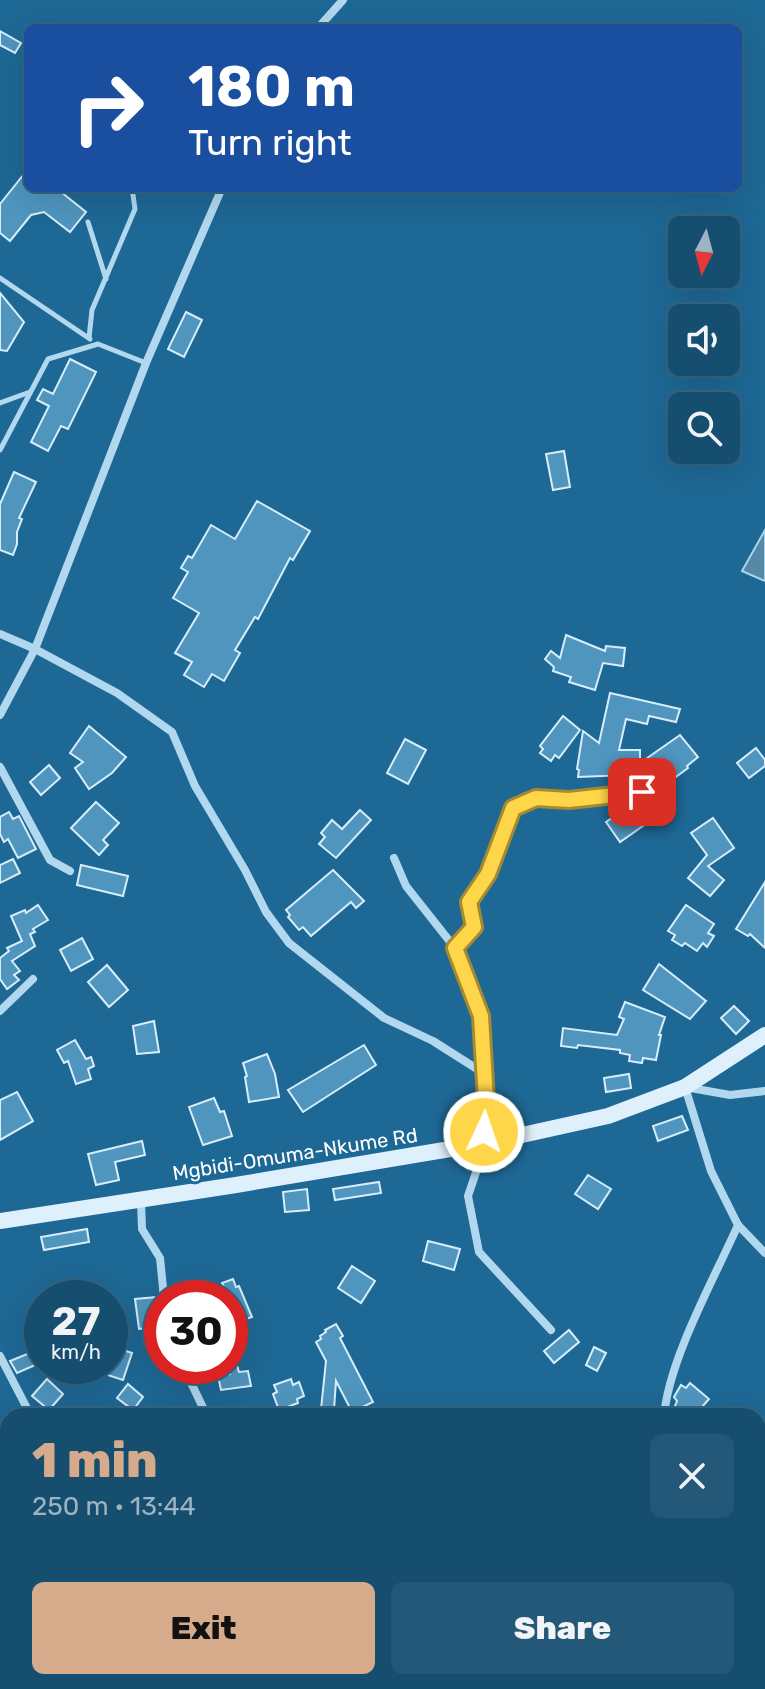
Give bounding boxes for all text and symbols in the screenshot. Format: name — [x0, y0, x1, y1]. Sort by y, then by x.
text: 180 m — [188, 54, 355, 120]
icon: right — [56, 56, 160, 160]
text: Turn right — [188, 121, 352, 164]
north arrow — [668, 216, 740, 288]
map controls — [668, 216, 740, 464]
button: sound — [668, 304, 740, 376]
button: search — [668, 392, 740, 464]
pin — [608, 758, 676, 826]
icon: arrive — [620, 770, 664, 814]
position arrow — [442, 1090, 526, 1174]
street label: Mgbidi-Omuma-Nkume Rd — [171, 1123, 419, 1185]
speed limit sign: 30 — [144, 1280, 248, 1384]
text: 27 — [52, 1298, 100, 1345]
text: km/h — [51, 1340, 101, 1364]
text: 1 min — [32, 1432, 158, 1489]
button: close — [650, 1434, 734, 1518]
text: 250 m · 13:44 — [32, 1491, 196, 1522]
button: Exit — [32, 1582, 375, 1674]
button: Share — [391, 1582, 734, 1674]

